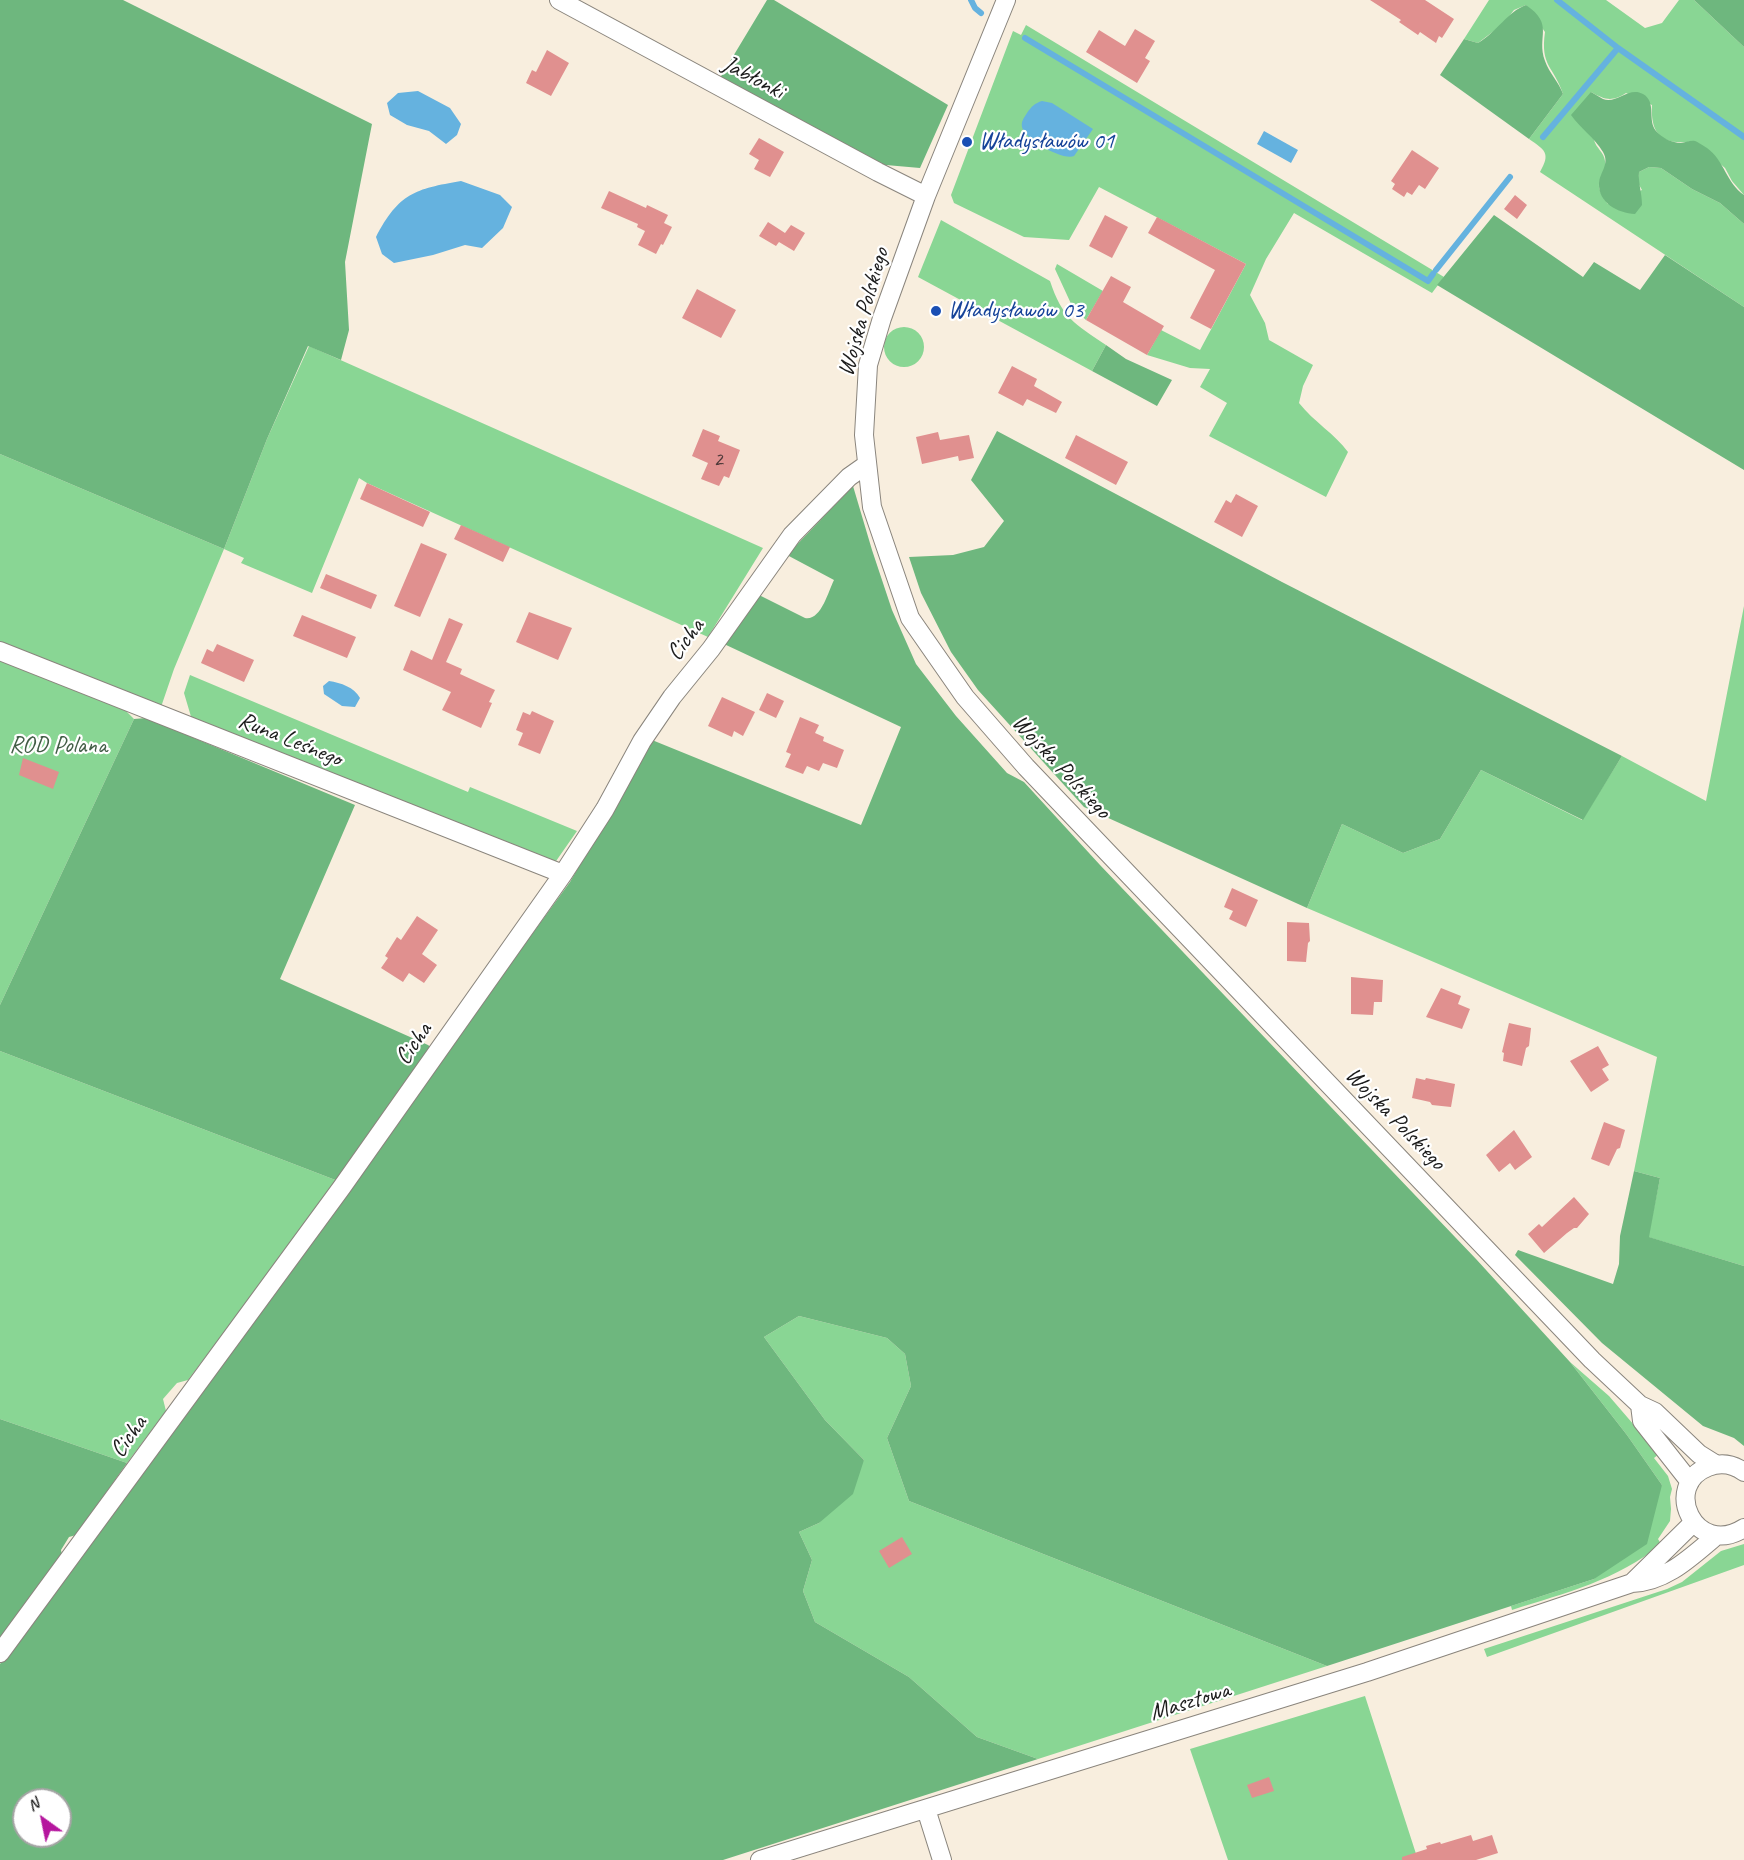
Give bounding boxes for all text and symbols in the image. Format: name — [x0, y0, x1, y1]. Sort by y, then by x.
street label: Jabłonki — [717, 50, 789, 106]
place label: Władysławów 01 — [979, 128, 1114, 156]
marker: Władysławów 01 — [960, 135, 974, 149]
street label: Wojska Polskiego — [832, 245, 896, 379]
place label: Władysławów 03 — [948, 297, 1083, 325]
marker: Władysławów 03 — [929, 304, 943, 318]
house number: 2 — [713, 447, 723, 473]
street label: Cicha — [661, 613, 711, 667]
street label: Runa Leśnego — [234, 706, 346, 774]
street label: Wojska Polskiego — [1005, 709, 1117, 825]
park label: ROD Polana — [9, 732, 107, 760]
street label: Cicha — [389, 1017, 439, 1071]
street label: Wojska Polskiego — [1339, 1061, 1451, 1177]
street label: Cicha — [104, 1410, 154, 1464]
street label: Masztowa — [1146, 1676, 1234, 1728]
north arrow — [12, 1788, 72, 1848]
text: N — [24, 1793, 43, 1816]

